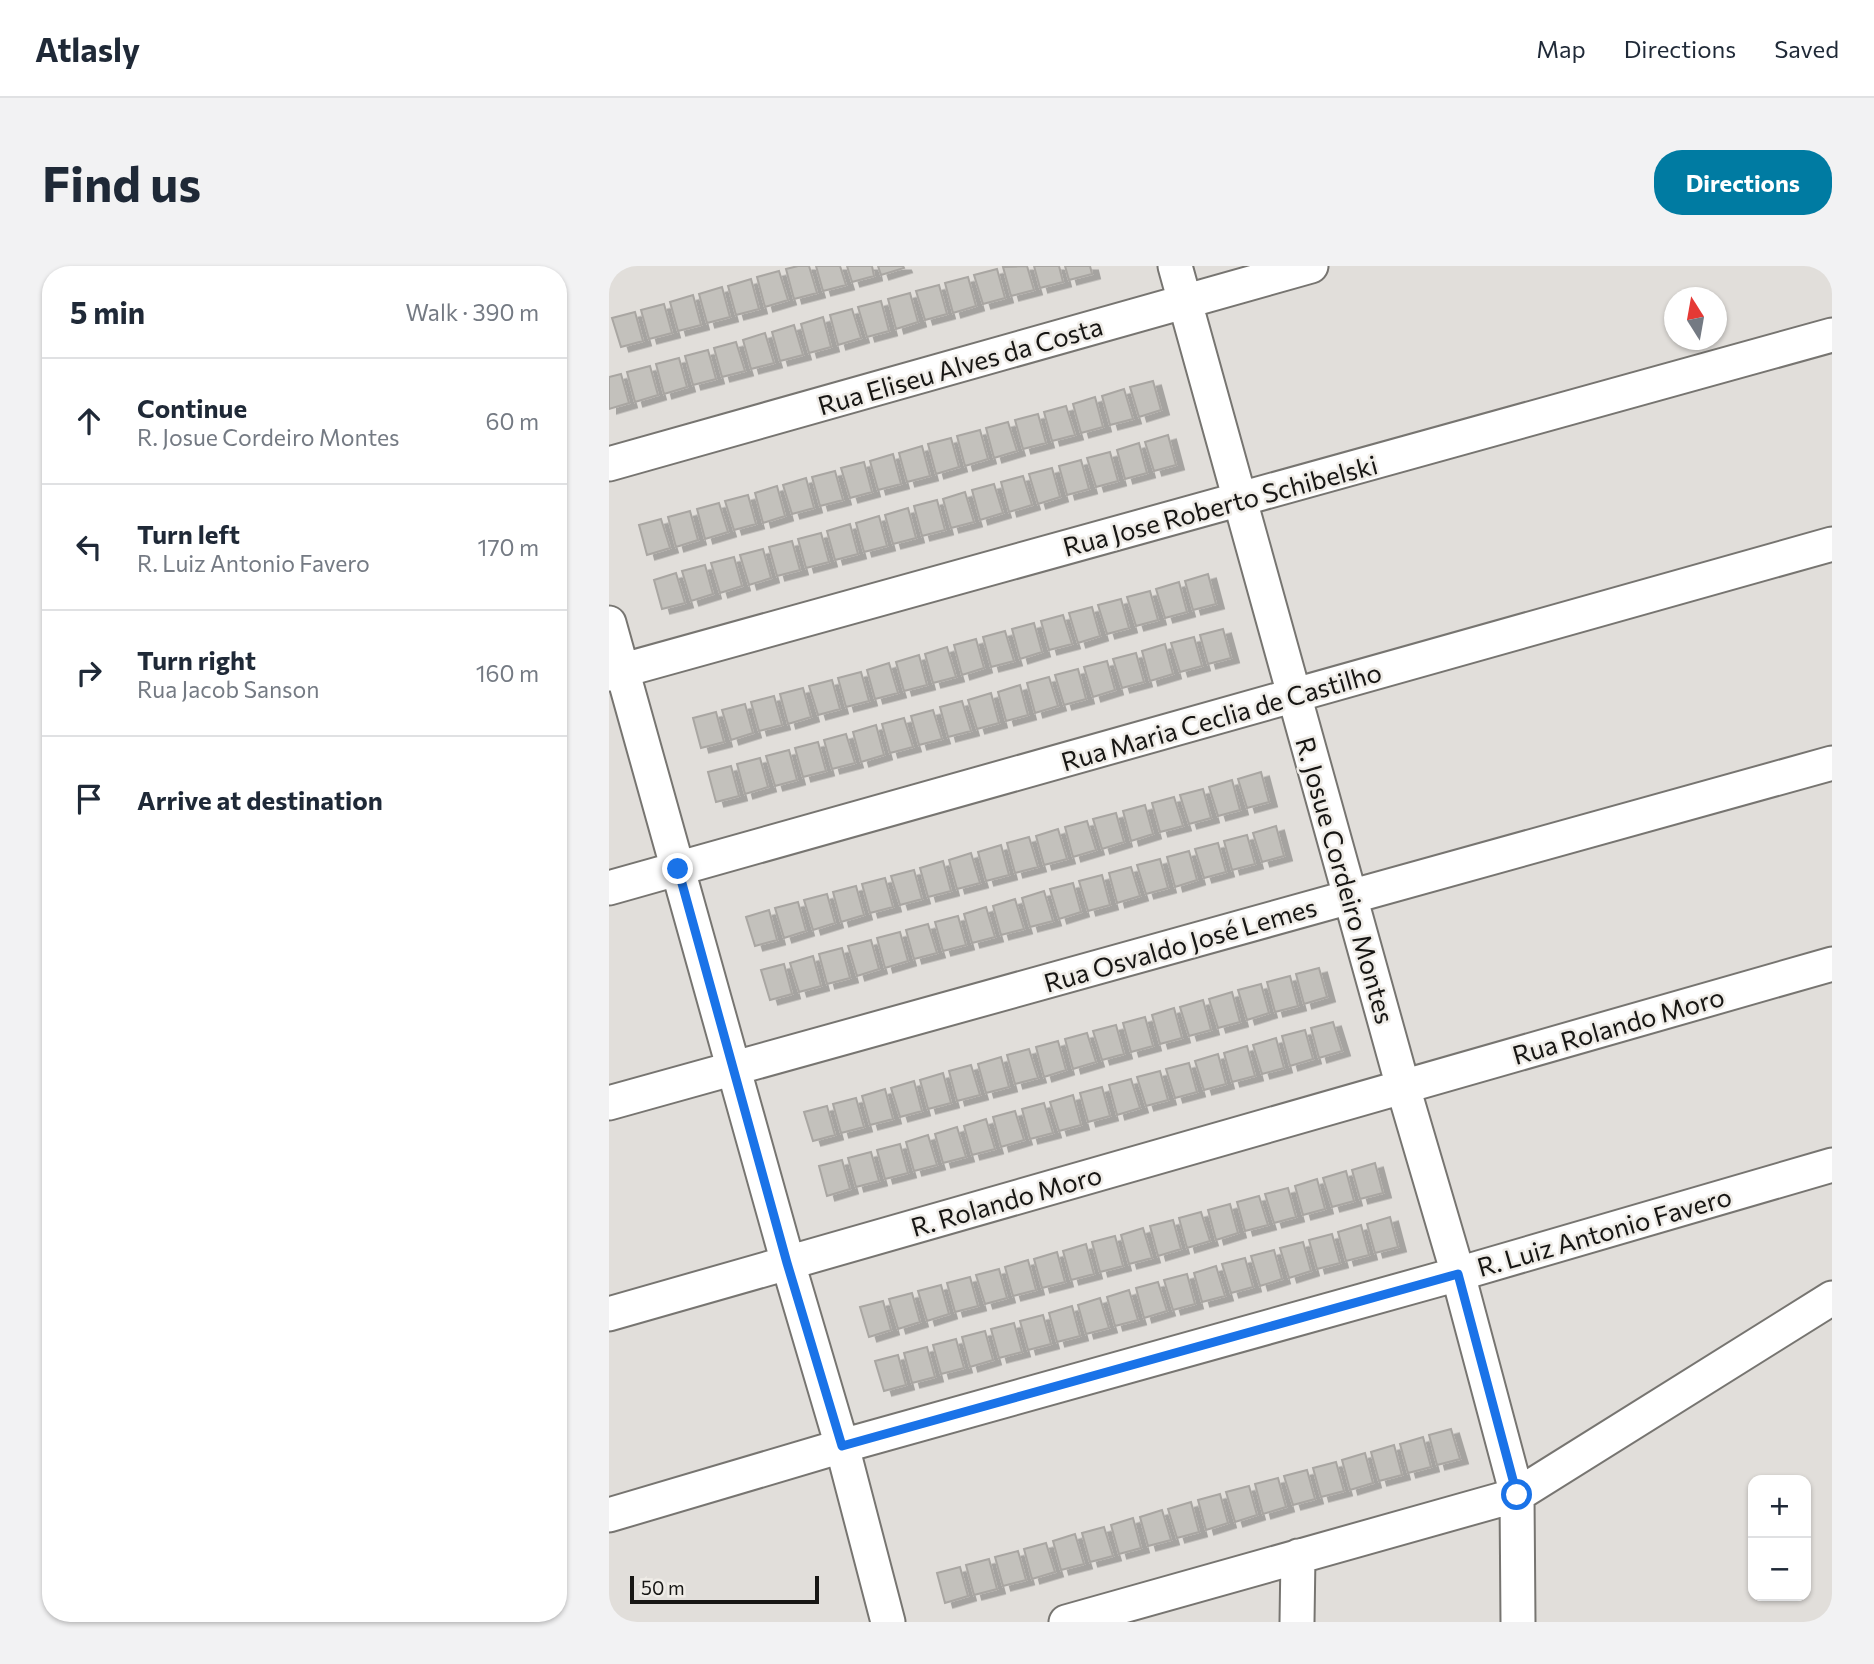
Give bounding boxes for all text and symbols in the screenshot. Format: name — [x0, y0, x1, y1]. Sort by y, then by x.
text: Atlasly — [35, 28, 140, 69]
text: Map — [1536, 34, 1586, 63]
text: Directions — [1624, 34, 1736, 63]
text: Saved — [1774, 34, 1839, 63]
button: Directions — [1654, 150, 1832, 215]
text: Find us — [42, 152, 201, 212]
north arrow — [1664, 287, 1727, 350]
text: 5 min — [70, 293, 145, 330]
text: Walk · 390 m — [406, 298, 539, 326]
street label: Rua Eliseu Alves da Costa — [814, 309, 1106, 421]
text: Continue — [137, 392, 247, 423]
icon: ahead — [70, 402, 108, 440]
text: 60 m — [486, 407, 539, 435]
text: R. Josue Cordeiro Montes — [137, 423, 400, 451]
street label: Rua Jose Roberto Schibelski — [1059, 448, 1381, 562]
text: Turn left — [137, 518, 240, 549]
icon: left — [70, 528, 108, 566]
text: 170 m — [478, 533, 539, 561]
text: R. Luiz Antonio Favero — [137, 549, 370, 577]
text: Turn right — [137, 644, 256, 675]
icon: right — [70, 654, 108, 692]
street label: Rua Maria Ceclia de Castilho — [1057, 655, 1385, 777]
text: 160 m — [476, 659, 539, 687]
text: Rua Jacob Sanson — [137, 675, 320, 703]
street label: R. Josue Cordeiro Montes — [1290, 733, 1402, 1027]
icon: arrive — [70, 780, 108, 818]
text: Arrive at destination — [137, 784, 383, 815]
route end — [662, 853, 693, 884]
street label: Rua Osvaldo José Lemes — [1040, 890, 1320, 998]
street label: Rua Rolando Moro — [1508, 980, 1728, 1070]
street label: R. Rolando Moro — [907, 1158, 1105, 1242]
street label: R. Luiz Antonio Favero — [1473, 1180, 1735, 1282]
map controls — [1748, 1475, 1811, 1601]
button: + — [1748, 1475, 1811, 1538]
route start — [1501, 1479, 1532, 1510]
button: − — [1748, 1538, 1811, 1601]
scale bar — [630, 1573, 819, 1605]
text: 50 m — [641, 1576, 685, 1599]

